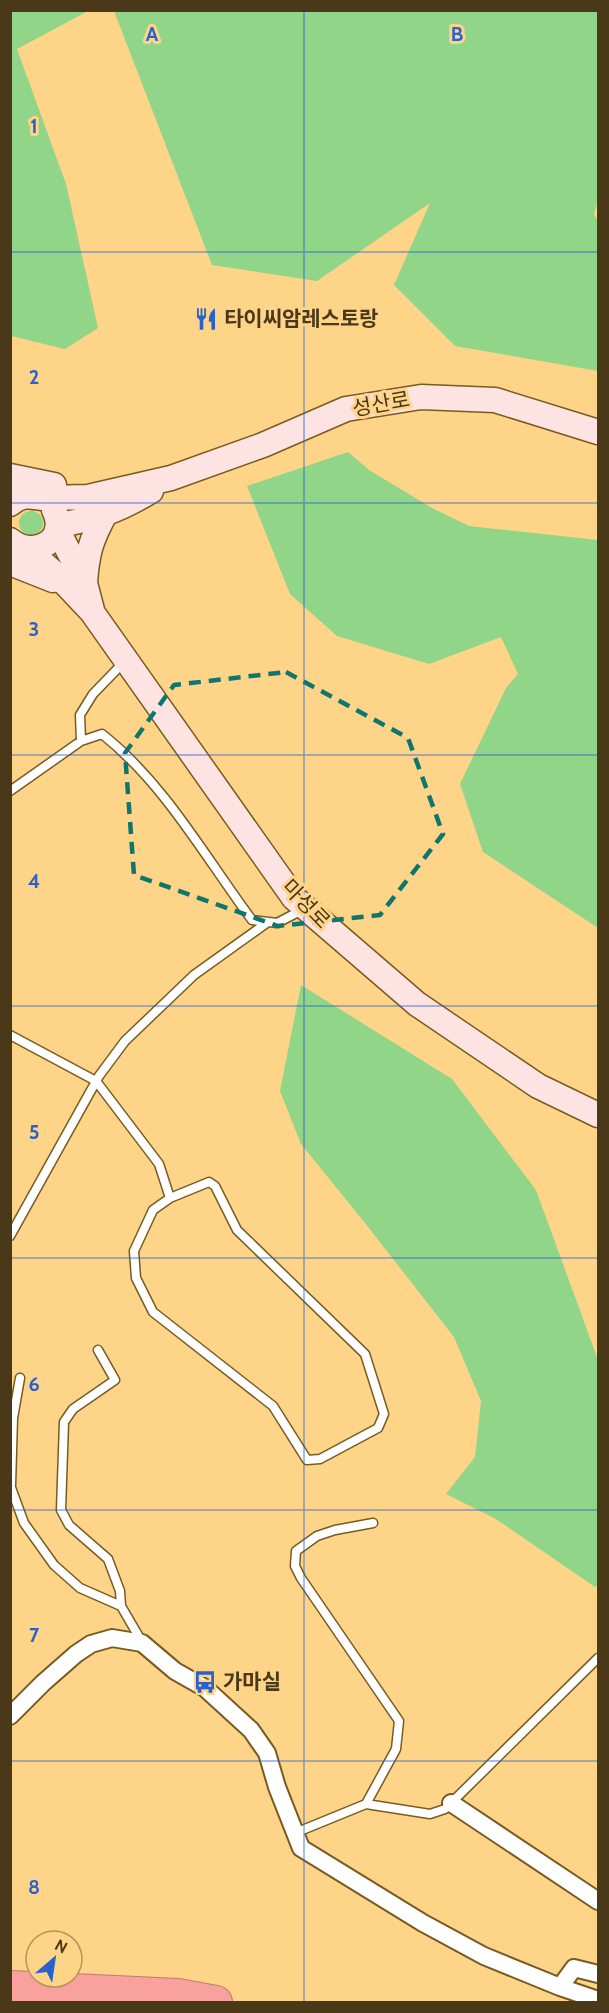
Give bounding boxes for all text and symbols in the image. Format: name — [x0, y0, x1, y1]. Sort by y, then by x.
text: A — [146, 22, 159, 46]
text: B — [451, 22, 463, 46]
text: 1 — [30, 114, 38, 138]
restaurant icon: 타이씨암레스토랑 — [193, 306, 219, 332]
place label: 타이씨암레스토랑 — [224, 306, 379, 331]
text: 2 — [29, 365, 39, 389]
street label: 성산로 — [350, 386, 412, 421]
text: 3 — [29, 617, 39, 641]
text: 4 — [28, 869, 40, 893]
street label: 마성로 — [277, 874, 335, 933]
text: 5 — [29, 1120, 39, 1144]
text: 6 — [28, 1372, 40, 1396]
text: 7 — [29, 1623, 40, 1647]
bus stop icon: 가마실 — [192, 1669, 218, 1695]
place label: 가마실 — [223, 1669, 281, 1694]
text: 8 — [28, 1875, 40, 1899]
north arrow — [24, 1929, 84, 1989]
text: N — [51, 1935, 71, 1957]

